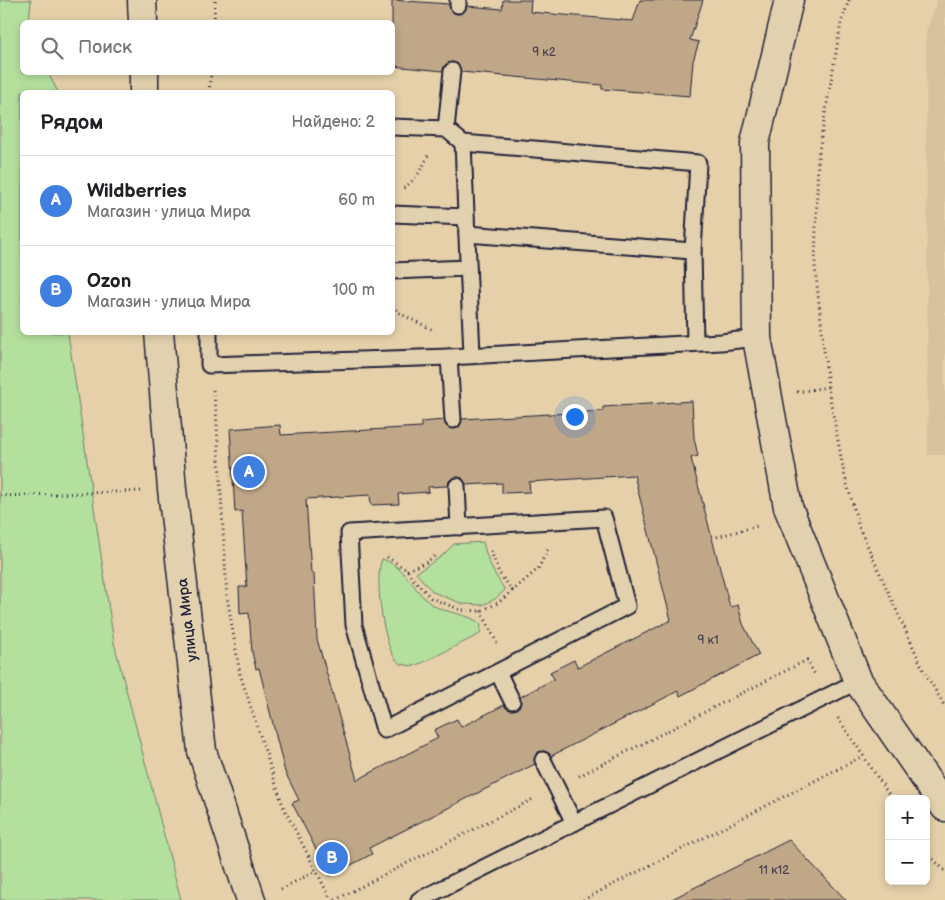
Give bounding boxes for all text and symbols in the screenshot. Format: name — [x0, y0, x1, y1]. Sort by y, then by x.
search box — [20, 20, 395, 75]
icon: search — [38, 34, 66, 62]
text: Поиск — [78, 36, 132, 59]
house number: 9 к2 — [532, 45, 556, 60]
text: Рядом — [40, 110, 103, 135]
text: Найдено: 2 — [291, 113, 375, 132]
text: Wildberries — [87, 180, 187, 203]
text: A — [51, 191, 61, 210]
text: 60 m — [338, 191, 375, 210]
text: Магазин · улица Мира — [87, 203, 251, 222]
text: Ozon — [87, 270, 131, 293]
text: B — [50, 281, 62, 300]
text: 100 m — [332, 281, 375, 300]
text: Магазин · улица Мира — [87, 293, 251, 312]
your location — [562, 404, 588, 430]
pin: A — [233, 453, 265, 491]
street label: улица Мира — [173, 577, 202, 663]
house number: 9 к1 — [697, 633, 719, 648]
map controls — [885, 795, 930, 885]
button: + — [885, 795, 930, 840]
pin: B — [316, 839, 348, 877]
button: − — [885, 840, 930, 885]
house number: 11 к12 — [759, 863, 789, 878]

